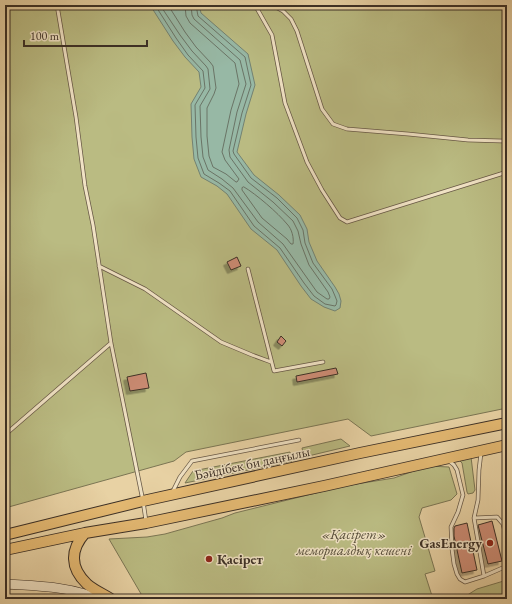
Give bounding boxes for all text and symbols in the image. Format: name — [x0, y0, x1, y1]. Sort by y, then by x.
scale bar — [24, 22, 147, 48]
text: 100 m — [30, 28, 60, 44]
street label: Бәйдібек би даңғылы — [193, 442, 312, 484]
park label: «Қасірет» мемориалдық кешені — [295, 525, 412, 559]
place label: GasEnergy — [419, 534, 482, 552]
marker: GasEnergy — [485, 538, 495, 548]
place label: Қасірет — [217, 550, 263, 568]
marker: Қасірет — [204, 554, 214, 564]

